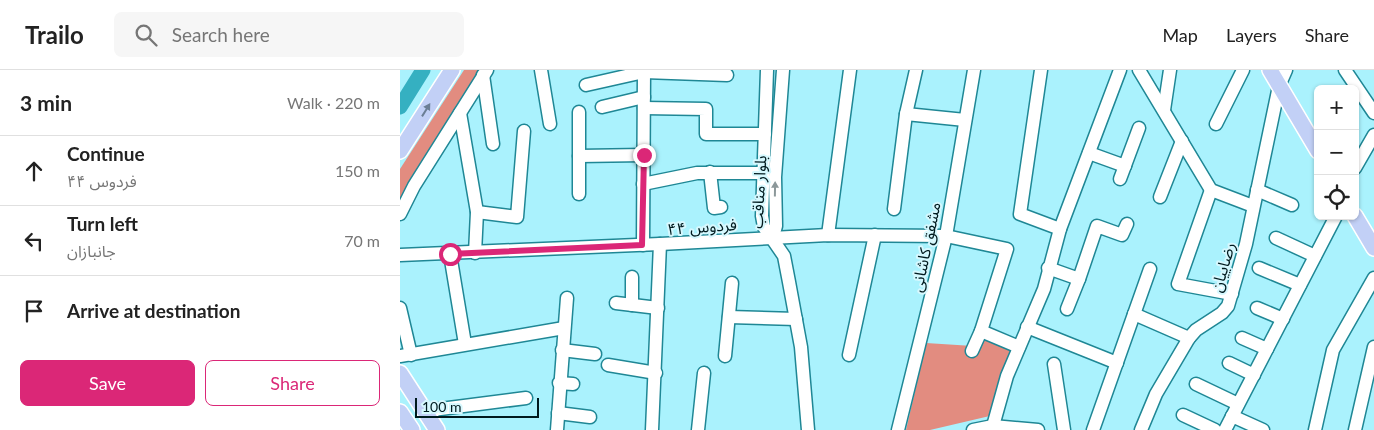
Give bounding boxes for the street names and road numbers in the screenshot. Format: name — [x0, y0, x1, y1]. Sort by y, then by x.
street label: بلوار مناقب — [747, 155, 770, 229]
street label: مشفق کاشانی — [906, 200, 946, 294]
street label: فردوس ۴۴ — [667, 214, 737, 239]
street label: رضاییان — [1206, 240, 1239, 294]

